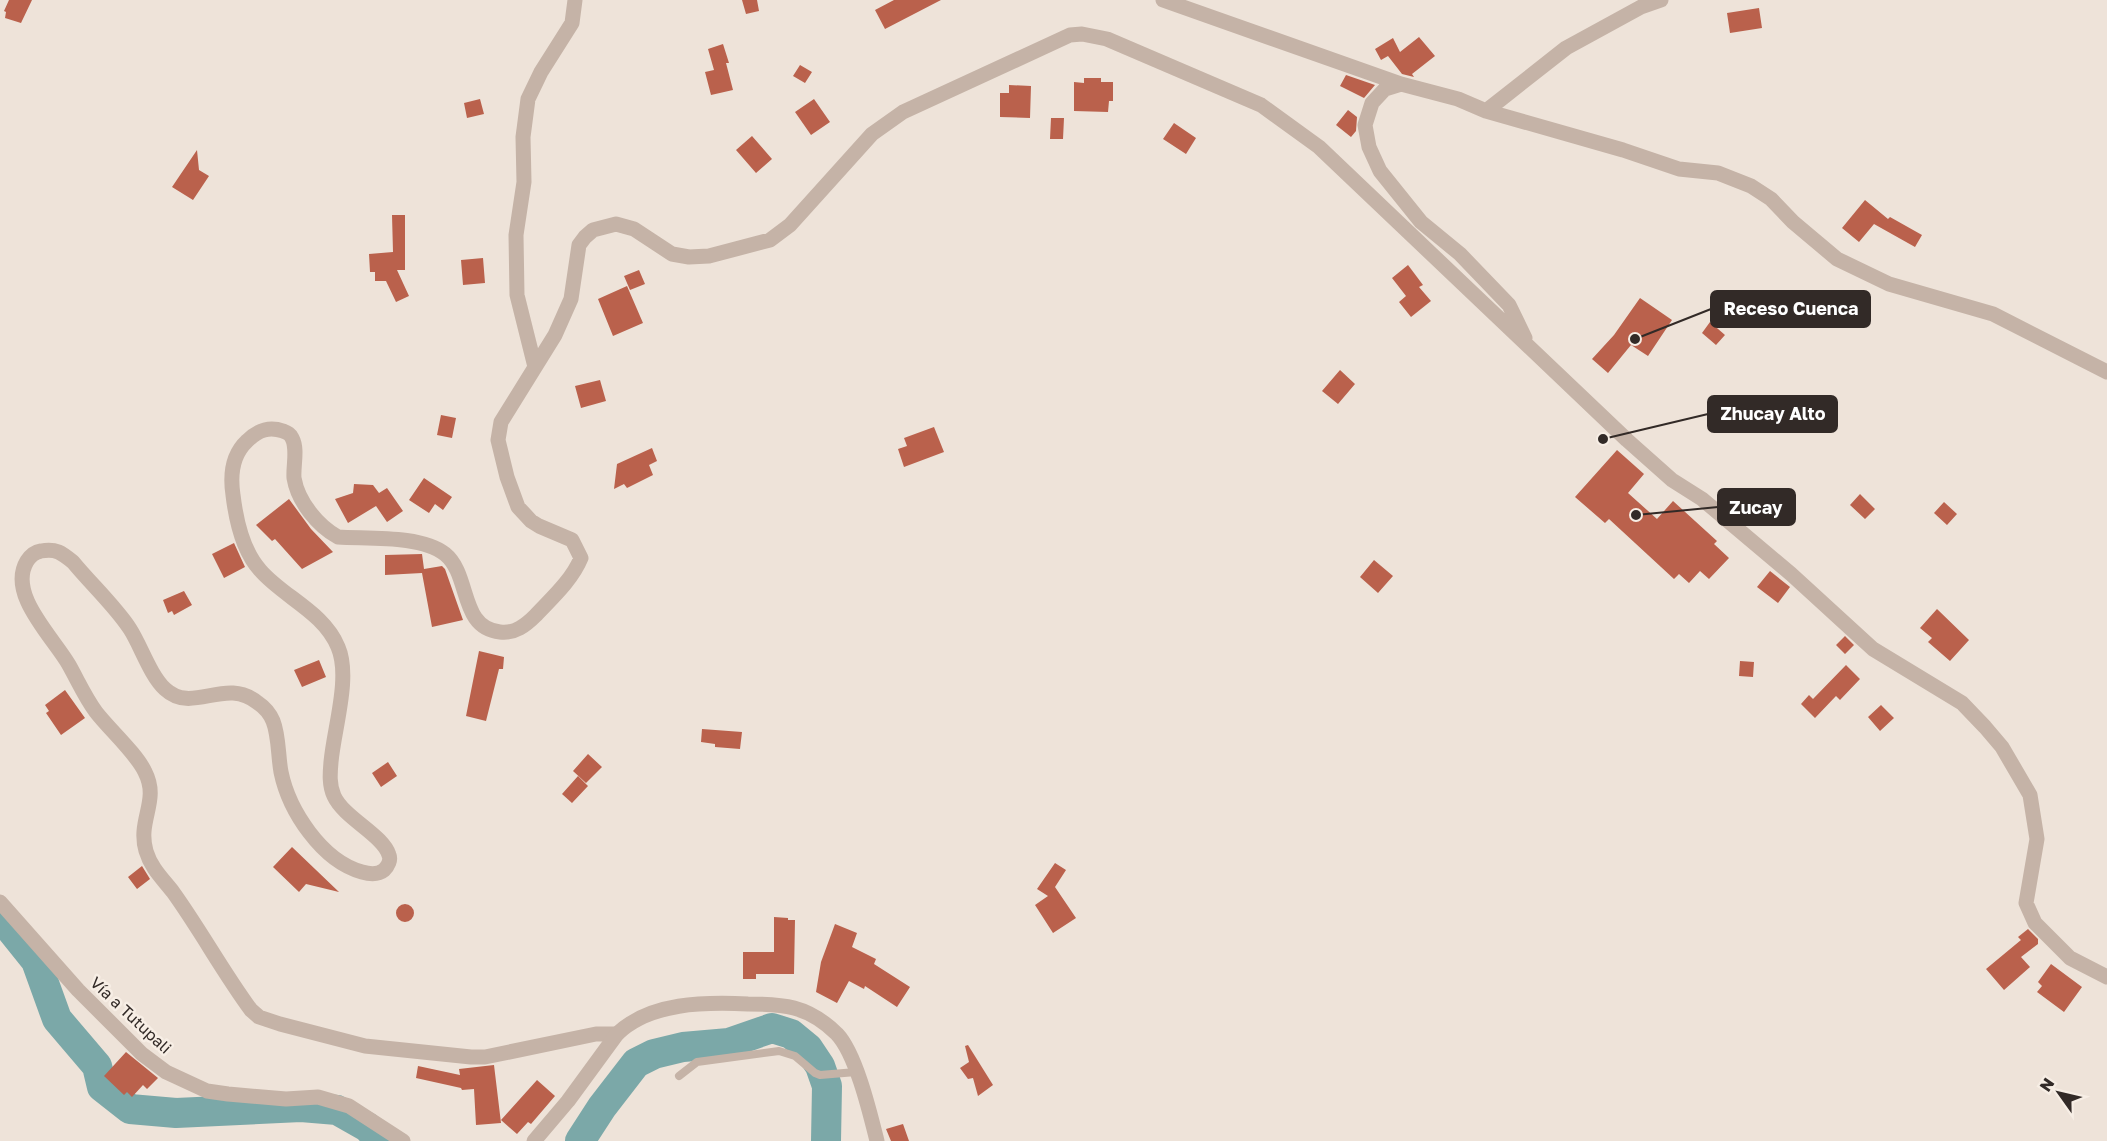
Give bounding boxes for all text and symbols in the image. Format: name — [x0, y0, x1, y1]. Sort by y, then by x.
callout: Receso Cuenca — [1711, 291, 1870, 327]
text: Receso Cuenca — [1724, 297, 1859, 319]
callout: Zhucay Alto — [1708, 396, 1837, 432]
text: Zhucay Alto — [1720, 402, 1826, 424]
callout: Zucay — [1718, 489, 1795, 525]
text: Zucay — [1729, 496, 1783, 518]
street label: Vía a Tutupali — [86, 972, 176, 1058]
north arrow — [2029, 1063, 2089, 1123]
text: N — [2035, 1074, 2058, 1095]

